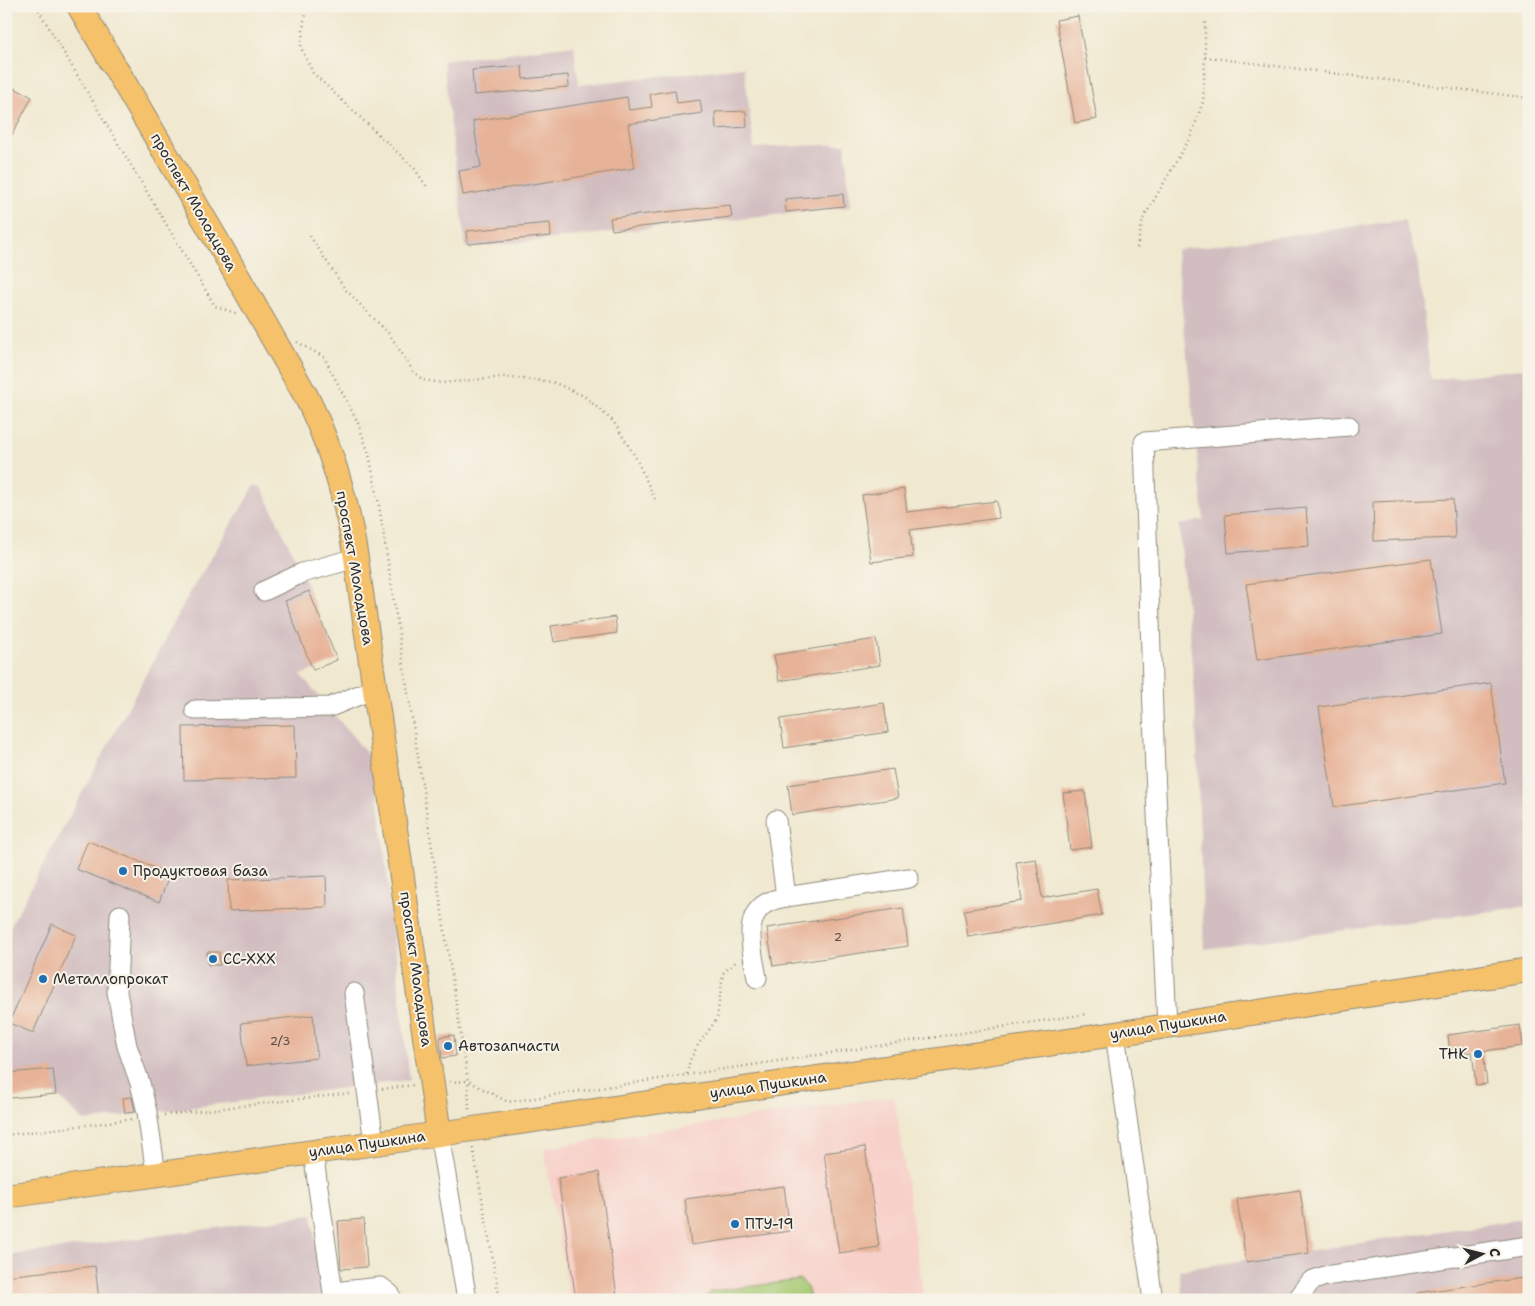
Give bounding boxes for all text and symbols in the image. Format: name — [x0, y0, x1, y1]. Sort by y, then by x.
street label: проспект Молодцова — [146, 129, 242, 275]
street label: проспект Молодцова — [332, 489, 379, 647]
place label: Продуктовая база — [133, 861, 269, 881]
marker: Продуктовая база — [117, 865, 129, 877]
street label: проспект Молодцова — [395, 890, 437, 1048]
house number: 2 — [834, 929, 842, 945]
place label: СС-ХХХ — [223, 949, 276, 969]
marker: СС-ХХХ — [207, 953, 219, 965]
place label: Металлопрокат — [53, 969, 169, 989]
marker: Металлопрокат — [37, 973, 49, 985]
street label: улица Пушкина — [1108, 1006, 1228, 1044]
house number: 2/3 — [270, 1033, 290, 1049]
place label: Автозапчасти — [458, 1036, 560, 1056]
marker: Автозапчасти — [442, 1040, 454, 1052]
place label: ТНК — [1439, 1044, 1468, 1064]
marker: ТНК — [1472, 1048, 1484, 1060]
street label: улица Пушкина — [708, 1067, 828, 1103]
street label: улица Пушкина — [307, 1126, 427, 1162]
place label: ПТУ-19 — [745, 1214, 794, 1234]
marker: ПТУ-19 — [729, 1218, 741, 1230]
north arrow — [1458, 1228, 1508, 1278]
text: С — [1485, 1247, 1504, 1258]

